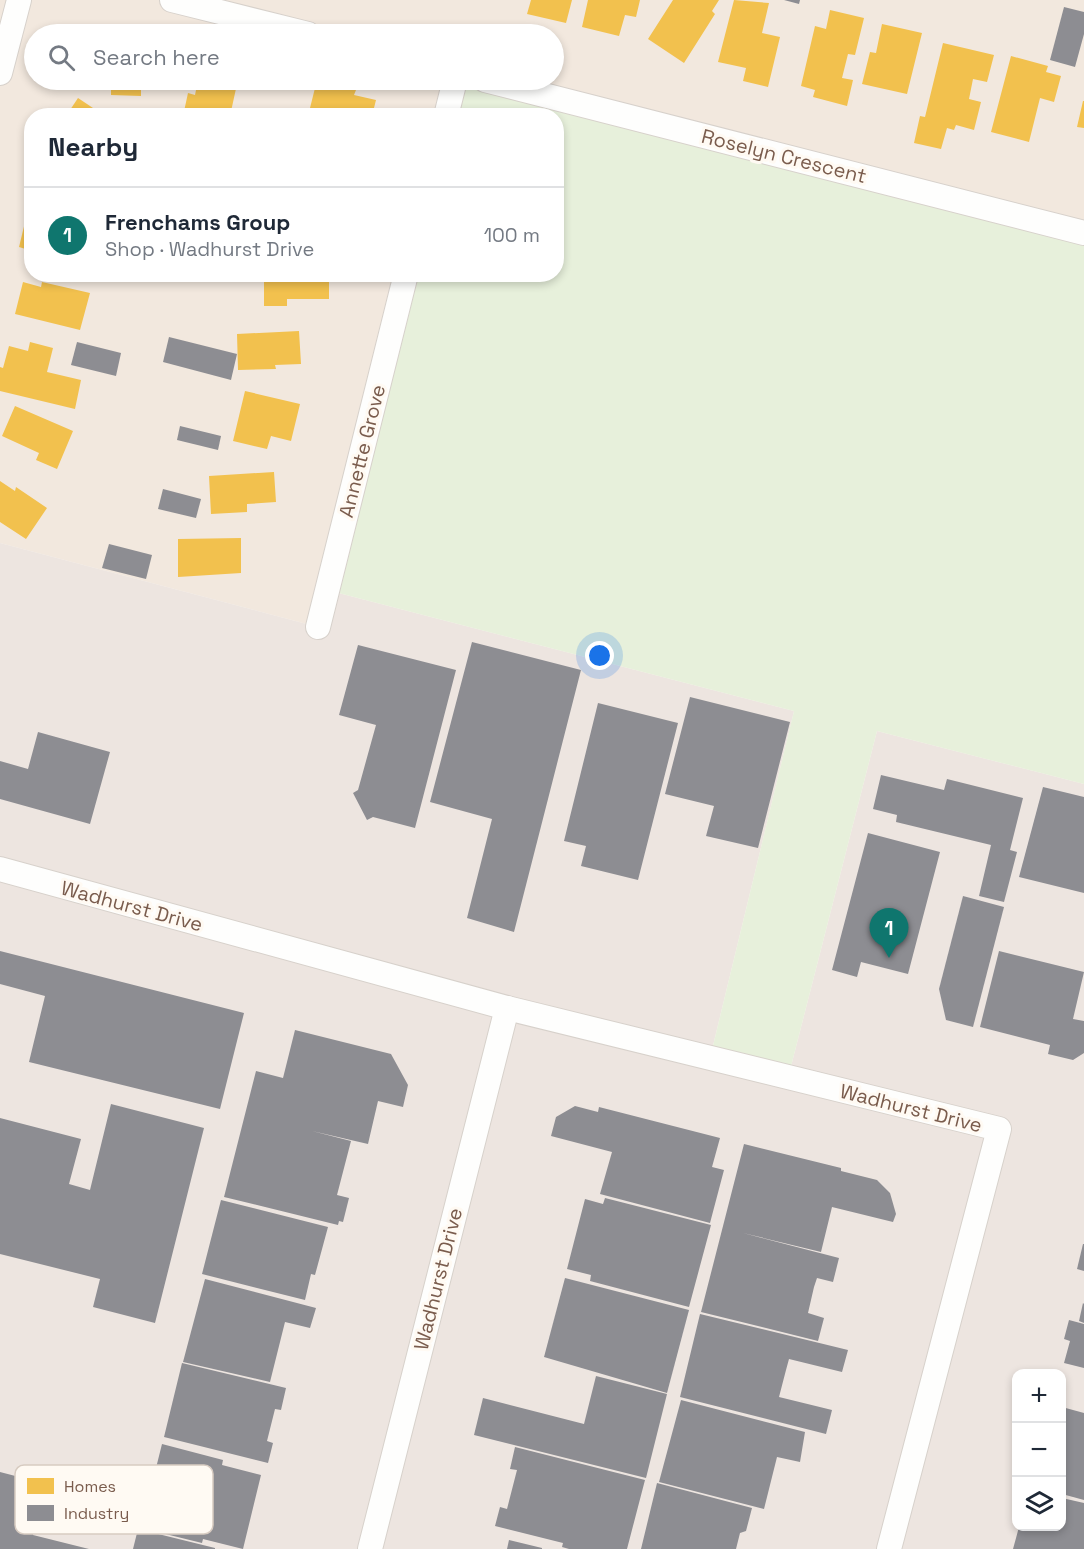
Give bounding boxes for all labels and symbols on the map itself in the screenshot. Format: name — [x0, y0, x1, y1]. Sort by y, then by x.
street label: Roselyn Crescent — [699, 123, 869, 189]
street label: Annette Grove — [333, 382, 391, 520]
your location — [585, 641, 614, 670]
street label: Wadhurst Drive — [58, 875, 206, 937]
pin: 1 — [870, 908, 908, 958]
street label: Wadhurst Drive — [837, 1078, 985, 1138]
street label: Wadhurst Drive — [408, 1205, 468, 1353]
legend — [15, 1465, 213, 1534]
text: Homes — [64, 1476, 116, 1497]
text: Industry — [64, 1503, 129, 1524]

